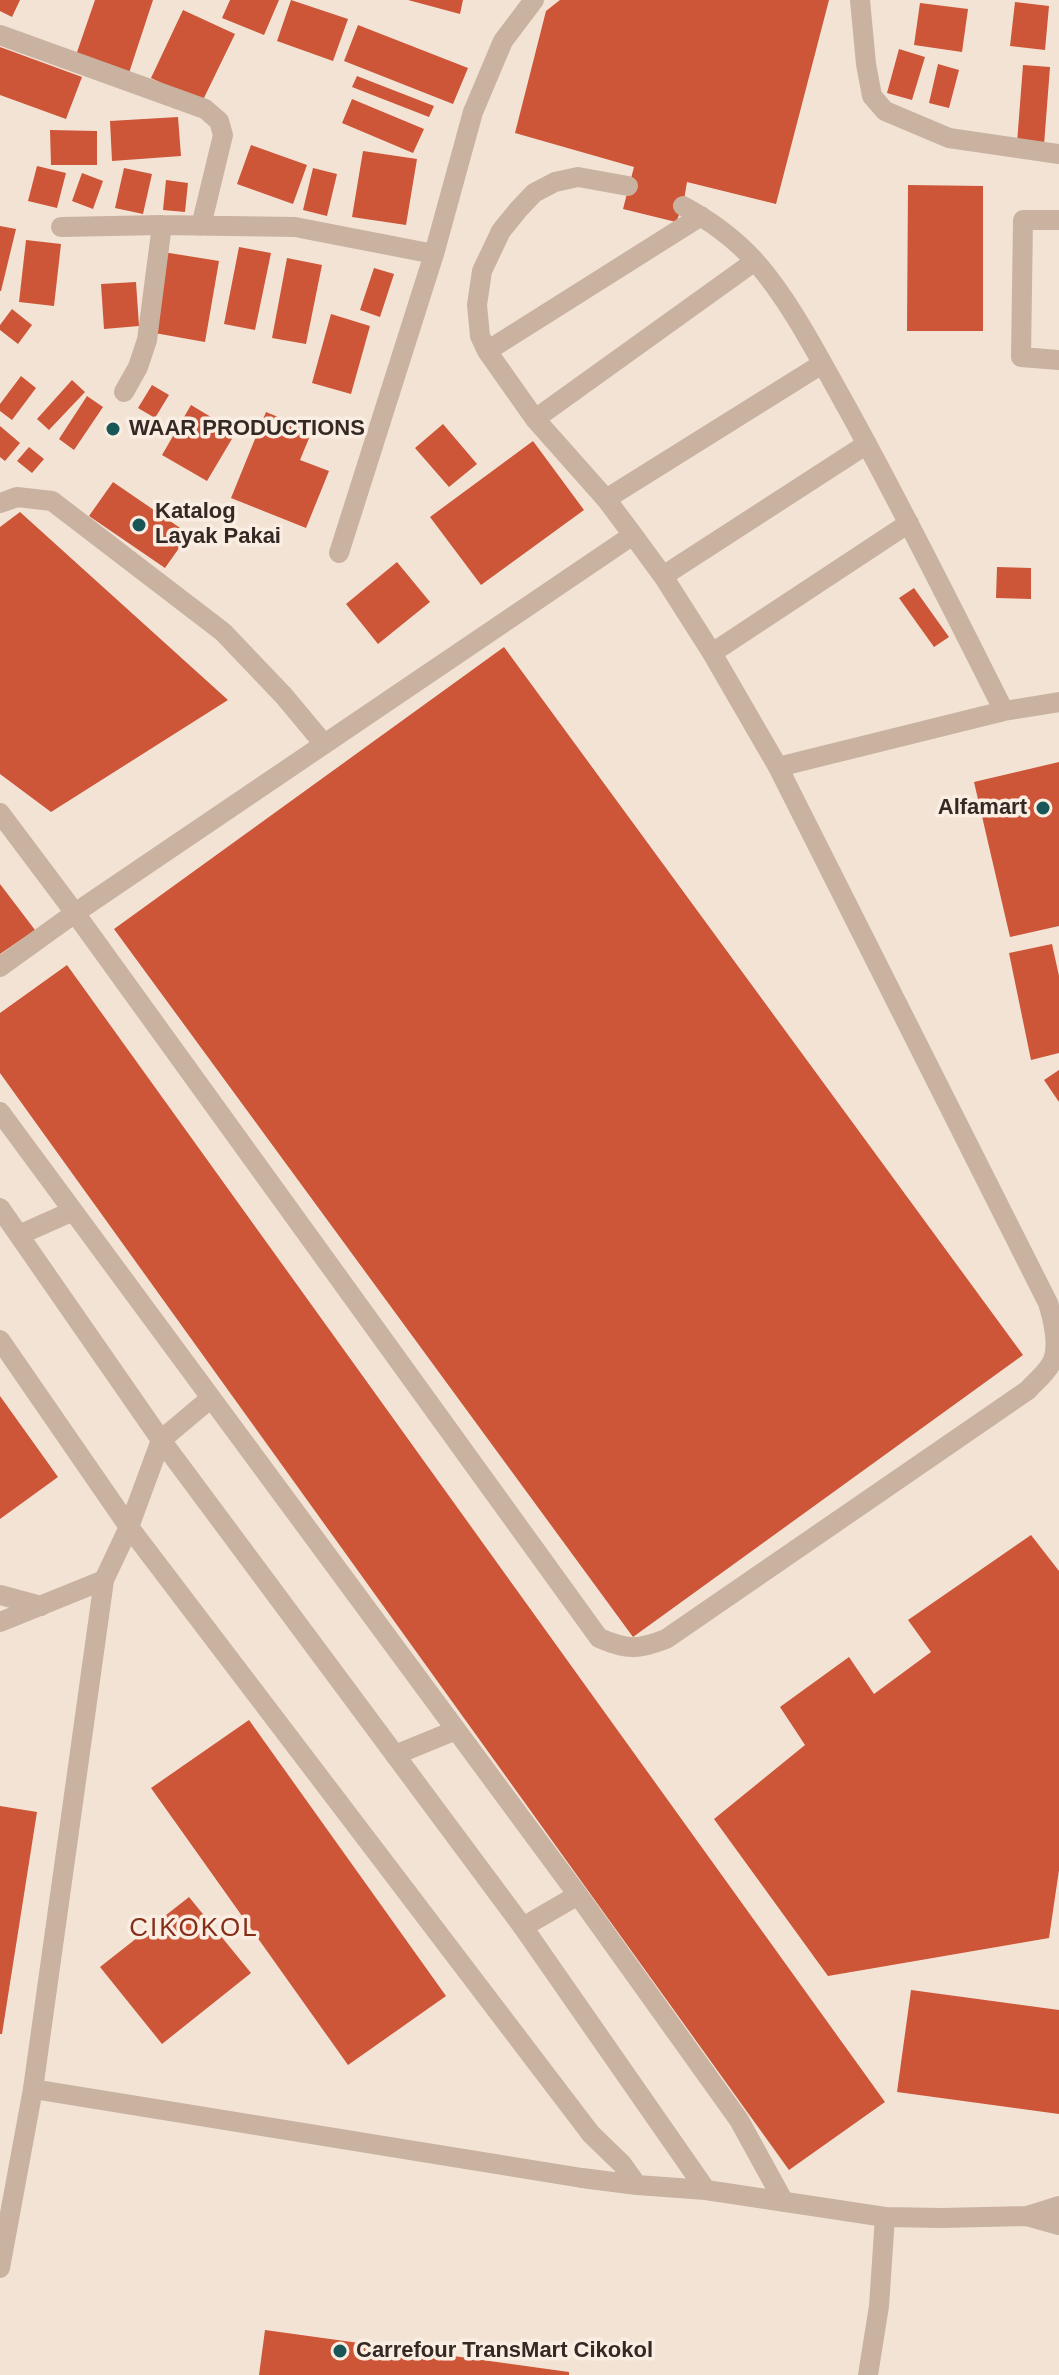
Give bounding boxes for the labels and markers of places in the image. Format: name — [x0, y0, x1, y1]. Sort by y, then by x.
place label: WAAR PRODUCTIONS — [129, 416, 365, 442]
marker: WAAR PRODUCTIONS — [104, 420, 122, 438]
place label: Katalog Layak Pakai — [155, 499, 281, 550]
marker: Katalog Layak Pakai — [130, 516, 148, 534]
place label: Alfamart — [938, 795, 1027, 821]
marker: Alfamart — [1034, 799, 1052, 817]
place label: Carrefour TransMart Cikokol — [356, 2338, 653, 2364]
marker: Carrefour TransMart Cikokol — [331, 2342, 349, 2360]

